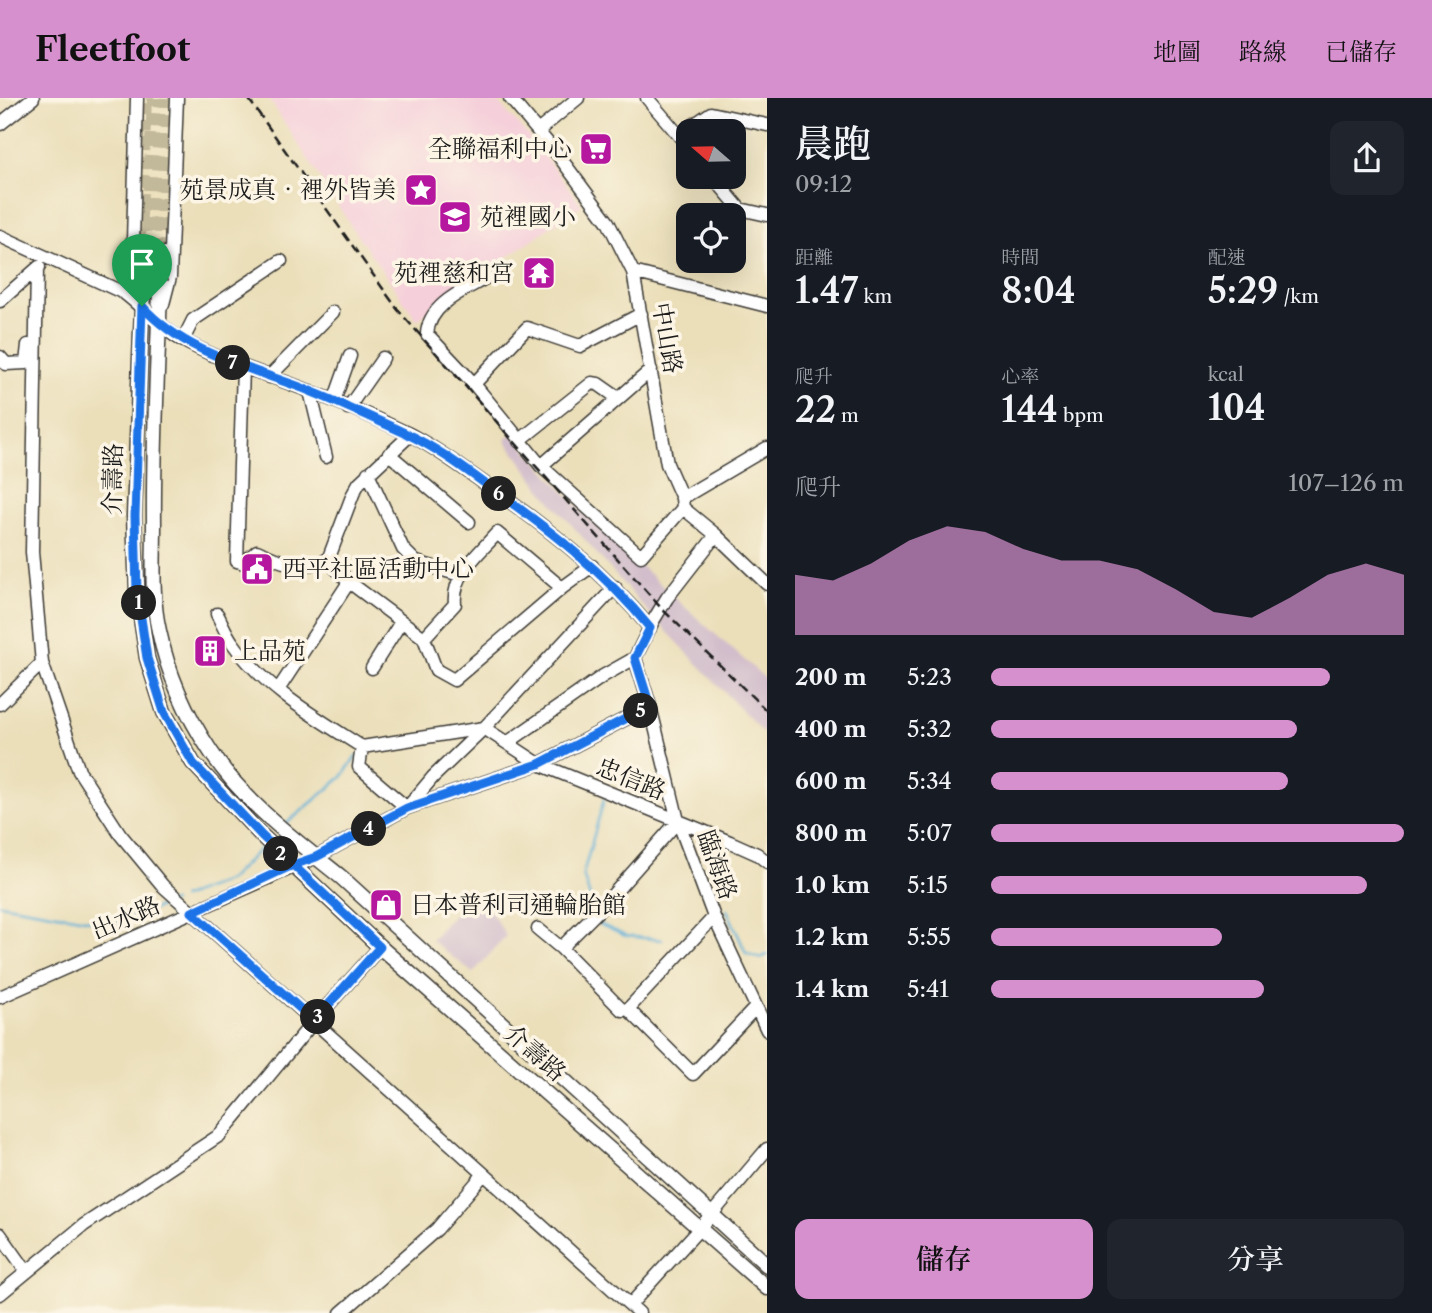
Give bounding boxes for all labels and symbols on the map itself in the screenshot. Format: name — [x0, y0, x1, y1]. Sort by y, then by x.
north arrow — [676, 119, 746, 189]
supermarket icon: 全聯福利中心 — [577, 130, 615, 168]
place label: 全聯福利中心 — [428, 134, 572, 163]
place icon: 苑景成真．裡外皆美 — [402, 171, 440, 209]
place label: 苑景成真．裡外皆美 — [180, 175, 396, 204]
school or university icon: 苑裡國小 — [436, 198, 474, 236]
place label: 苑裡國小 — [480, 202, 576, 231]
pin — [112, 234, 172, 306]
temple icon: 苑裡慈和宮 — [520, 254, 558, 292]
place label: 苑裡慈和宮 — [394, 258, 514, 287]
street label: 中山路 — [647, 300, 688, 376]
pin: 7 — [216, 345, 250, 380]
street label: 介壽路 — [97, 443, 128, 515]
pin: 6 — [482, 476, 516, 512]
public building icon: 西平社區活動中心 — [238, 550, 276, 588]
place label: 西平社區活動中心 — [282, 554, 474, 583]
pin: 1 — [122, 586, 156, 620]
building icon: 上品苑 — [191, 632, 229, 670]
place label: 上品苑 — [234, 636, 306, 665]
pin: 5 — [624, 694, 658, 728]
street label: 忠信路 — [592, 752, 670, 805]
pin: 4 — [352, 812, 386, 846]
street label: 臨海路 — [692, 826, 743, 904]
pin: 2 — [264, 836, 298, 872]
shop icon: 日本普利司通輪胎館 — [367, 886, 405, 924]
street label: 出水路 — [87, 890, 165, 945]
place label: 日本普利司通輪胎館 — [410, 890, 626, 919]
pin: 3 — [300, 1000, 336, 1034]
street label: 介壽路 — [499, 1018, 572, 1087]

